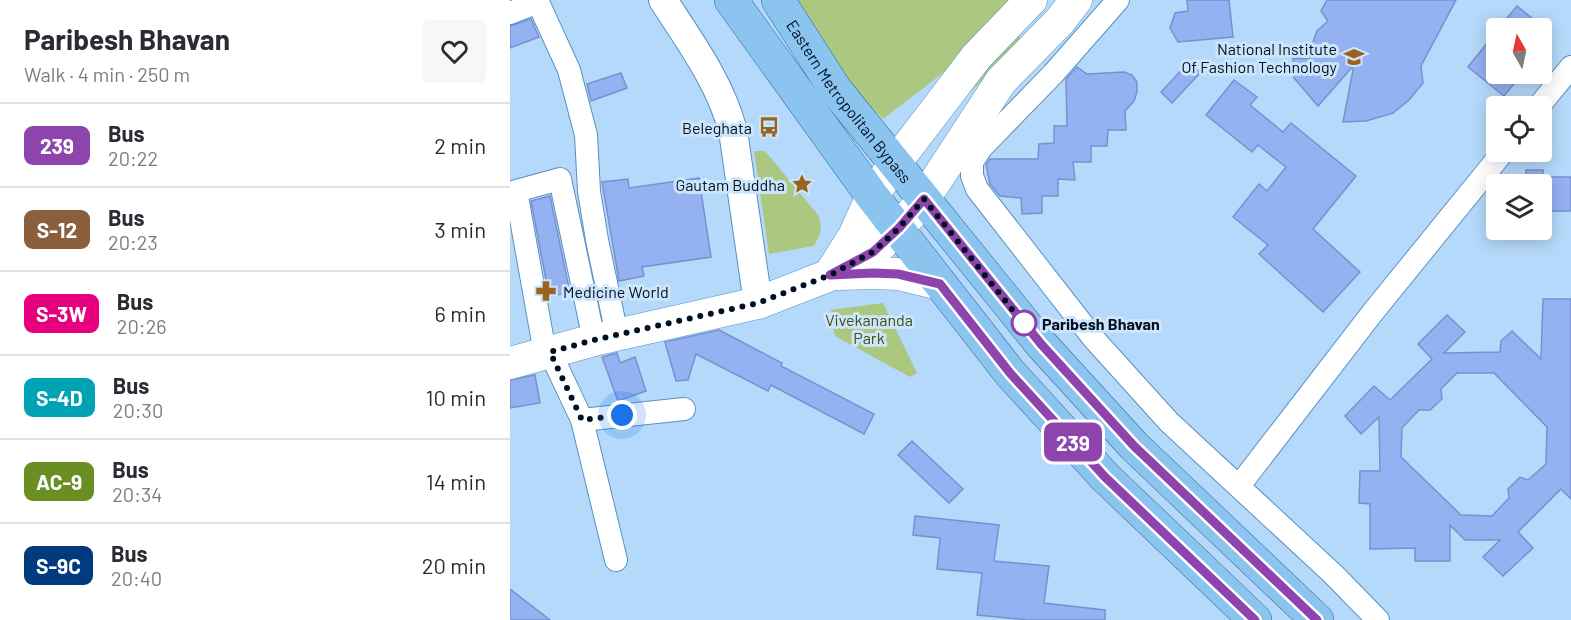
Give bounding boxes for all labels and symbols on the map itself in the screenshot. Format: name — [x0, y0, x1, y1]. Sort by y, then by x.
street label: Eastern Metropolitan Bypass — [783, 16, 916, 186]
north arrow — [1486, 18, 1552, 84]
place label: National Institute Of Fashion Technology — [1181, 39, 1338, 76]
school or university icon: National Institute Of Fashion Technology — [1342, 45, 1366, 69]
bus stop icon: Beleghata — [757, 115, 781, 139]
place label: Beleghata — [682, 118, 752, 137]
place icon: Gautam Buddha — [790, 172, 814, 196]
place label: Gautam Buddha — [675, 175, 785, 194]
pharmacy icon: Medicine World — [534, 279, 558, 303]
place label: Medicine World — [563, 282, 669, 301]
park label: Vivekananda Park — [825, 310, 913, 347]
marker: Paribesh Bhavan — [1011, 310, 1037, 336]
place label: Paribesh Bhavan — [1042, 314, 1160, 333]
your location — [607, 400, 637, 430]
line badge: 239 — [1038, 422, 1108, 462]

